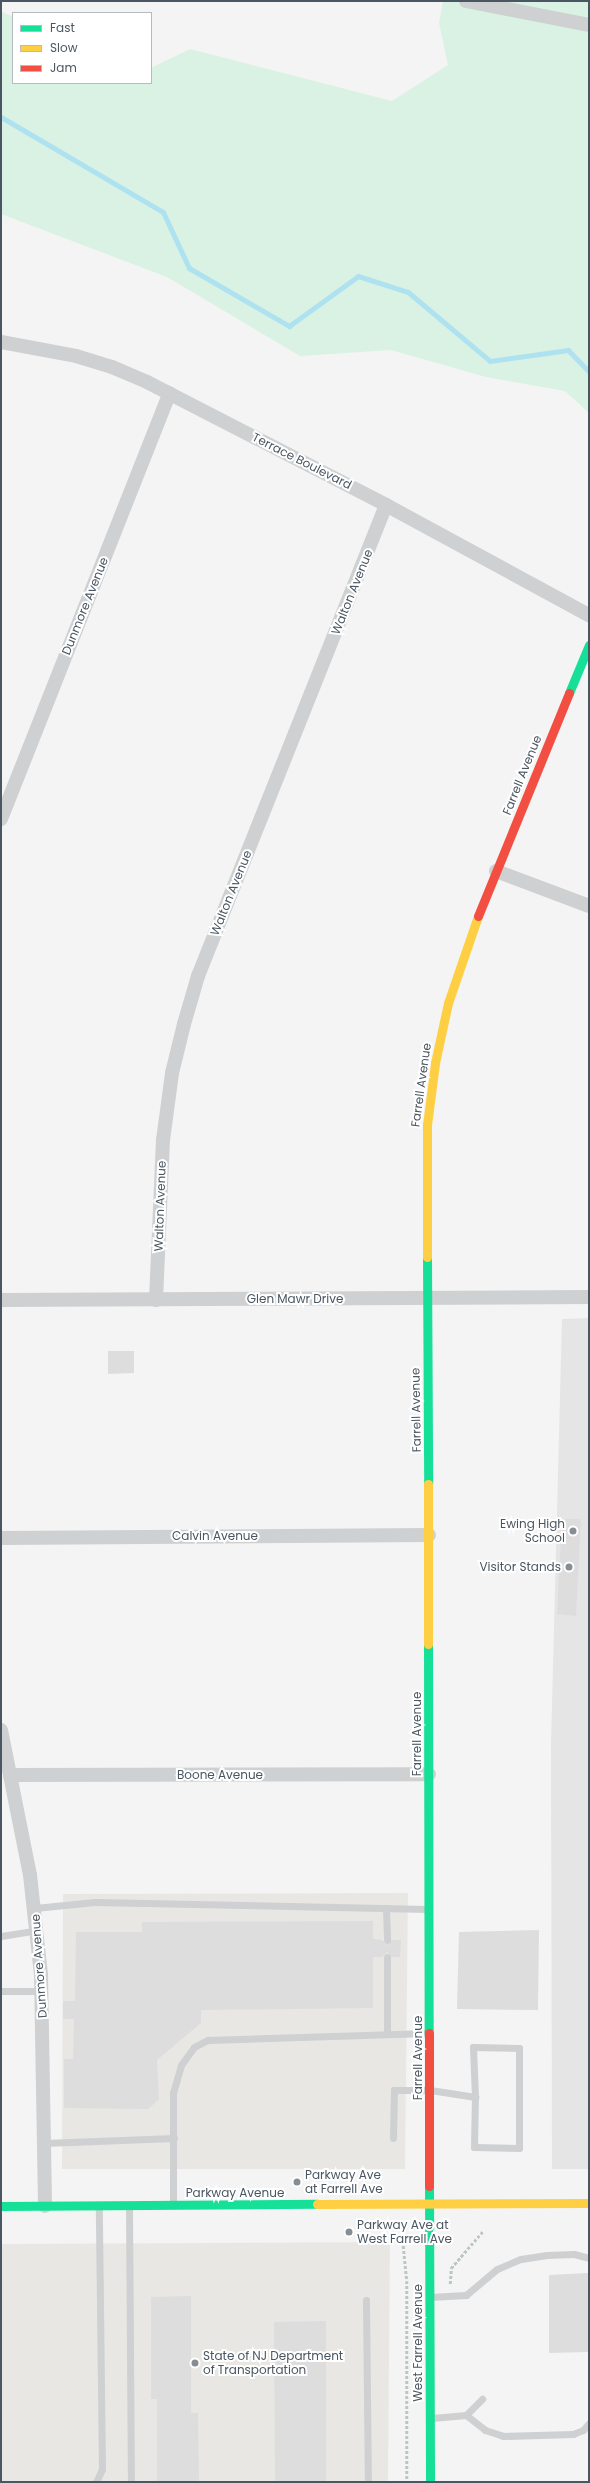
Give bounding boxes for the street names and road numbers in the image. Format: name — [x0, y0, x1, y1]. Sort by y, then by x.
street label: Terrace Boulevard — [250, 430, 354, 492]
street label: Walton Avenue — [328, 547, 376, 637]
street label: Dunmore Avenue — [59, 555, 111, 657]
street label: Farrell Avenue — [499, 733, 545, 817]
street label: Walton Avenue — [207, 848, 255, 938]
street label: Farrell Avenue — [408, 1042, 434, 1128]
street label: Walton Avenue — [151, 1160, 169, 1252]
street label: Glen Mawr Drive — [247, 1292, 343, 1306]
street label: Farrell Avenue — [408, 1368, 424, 1452]
street label: Calvin Avenue — [172, 1529, 258, 1543]
street label: Farrell Avenue — [410, 1692, 424, 1776]
street label: Boone Avenue — [177, 1768, 263, 1782]
street label: Dunmore Avenue — [28, 1914, 50, 2018]
street label: Farrell Avenue — [411, 2016, 425, 2100]
street label: Parkway Avenue — [186, 2186, 284, 2200]
street label: West Farrell Avenue — [411, 2284, 425, 2402]

